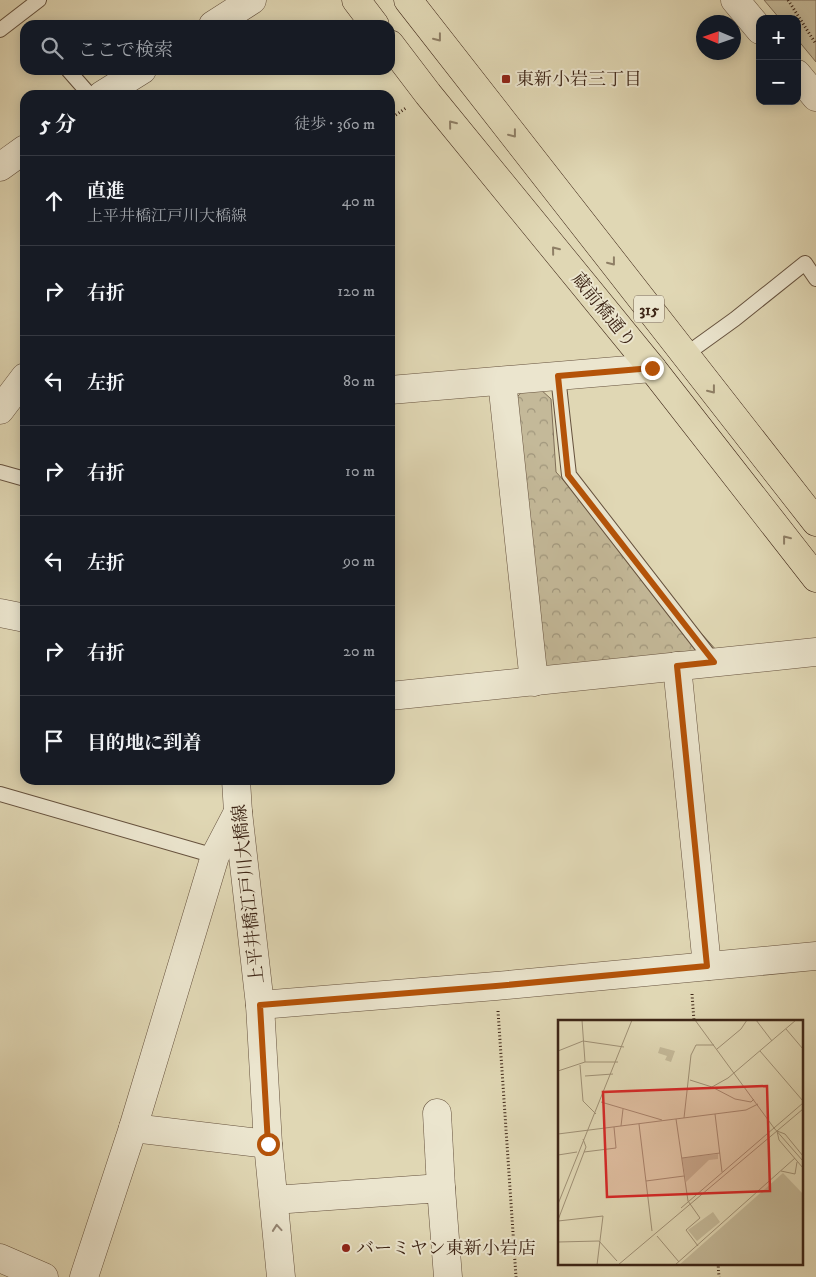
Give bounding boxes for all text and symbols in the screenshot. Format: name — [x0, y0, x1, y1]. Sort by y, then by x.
north arrow — [696, 15, 741, 60]
map controls — [756, 15, 801, 105]
button: + — [756, 15, 801, 60]
search box — [20, 20, 395, 75]
one-way arrow — [432, 33, 441, 42]
icon: search — [38, 34, 66, 62]
text: ここで検索 — [78, 39, 173, 62]
button: − — [756, 60, 801, 105]
place label: 東新小岩三丁目 — [516, 69, 642, 91]
marker: 東新小岩三丁目 — [500, 73, 512, 85]
text: 5 分 — [40, 112, 76, 138]
text: 徒歩 · 360 m — [294, 114, 375, 134]
one-way arrow — [449, 121, 458, 130]
one-way arrow — [507, 128, 515, 137]
text: 直進 — [87, 180, 125, 203]
icon: ahead — [40, 187, 68, 215]
text: 40 m — [342, 191, 375, 211]
text: 上平井橋江戸川大橋線 — [87, 206, 247, 226]
one-way arrow — [553, 247, 561, 256]
one-way arrow — [607, 257, 616, 266]
street label: 蔵前橋通り — [566, 269, 640, 353]
icon: right — [40, 277, 68, 305]
text: 120 m — [337, 281, 375, 301]
text: 右折 — [87, 282, 125, 305]
road number: 315 — [634, 296, 664, 322]
route end — [641, 357, 664, 380]
icon: left — [40, 367, 68, 395]
text: 80 m — [343, 371, 375, 391]
text: 左折 — [87, 372, 125, 395]
one-way arrow — [707, 385, 716, 394]
icon: right — [40, 457, 68, 485]
text: 10 m — [345, 461, 375, 481]
text: 右折 — [87, 462, 125, 485]
one-way arrow — [783, 536, 792, 545]
icon: left — [40, 547, 68, 575]
text: 90 m — [343, 551, 375, 571]
text: 左折 — [87, 552, 125, 575]
icon: right — [40, 637, 68, 665]
text: 20 m — [343, 641, 375, 661]
text: 右折 — [87, 642, 125, 665]
icon: arrive — [40, 727, 68, 755]
text: 目的地に到着 — [87, 732, 201, 755]
street label: 上平井橋江戸川大橋線 — [229, 803, 269, 985]
inset map — [558, 1020, 804, 1264]
route start — [257, 1133, 280, 1156]
one-way arrow — [271, 1224, 282, 1232]
place label: バーミヤン東新小岩店 — [356, 1238, 536, 1260]
marker: バーミヤン東新小岩店 — [340, 1242, 352, 1254]

